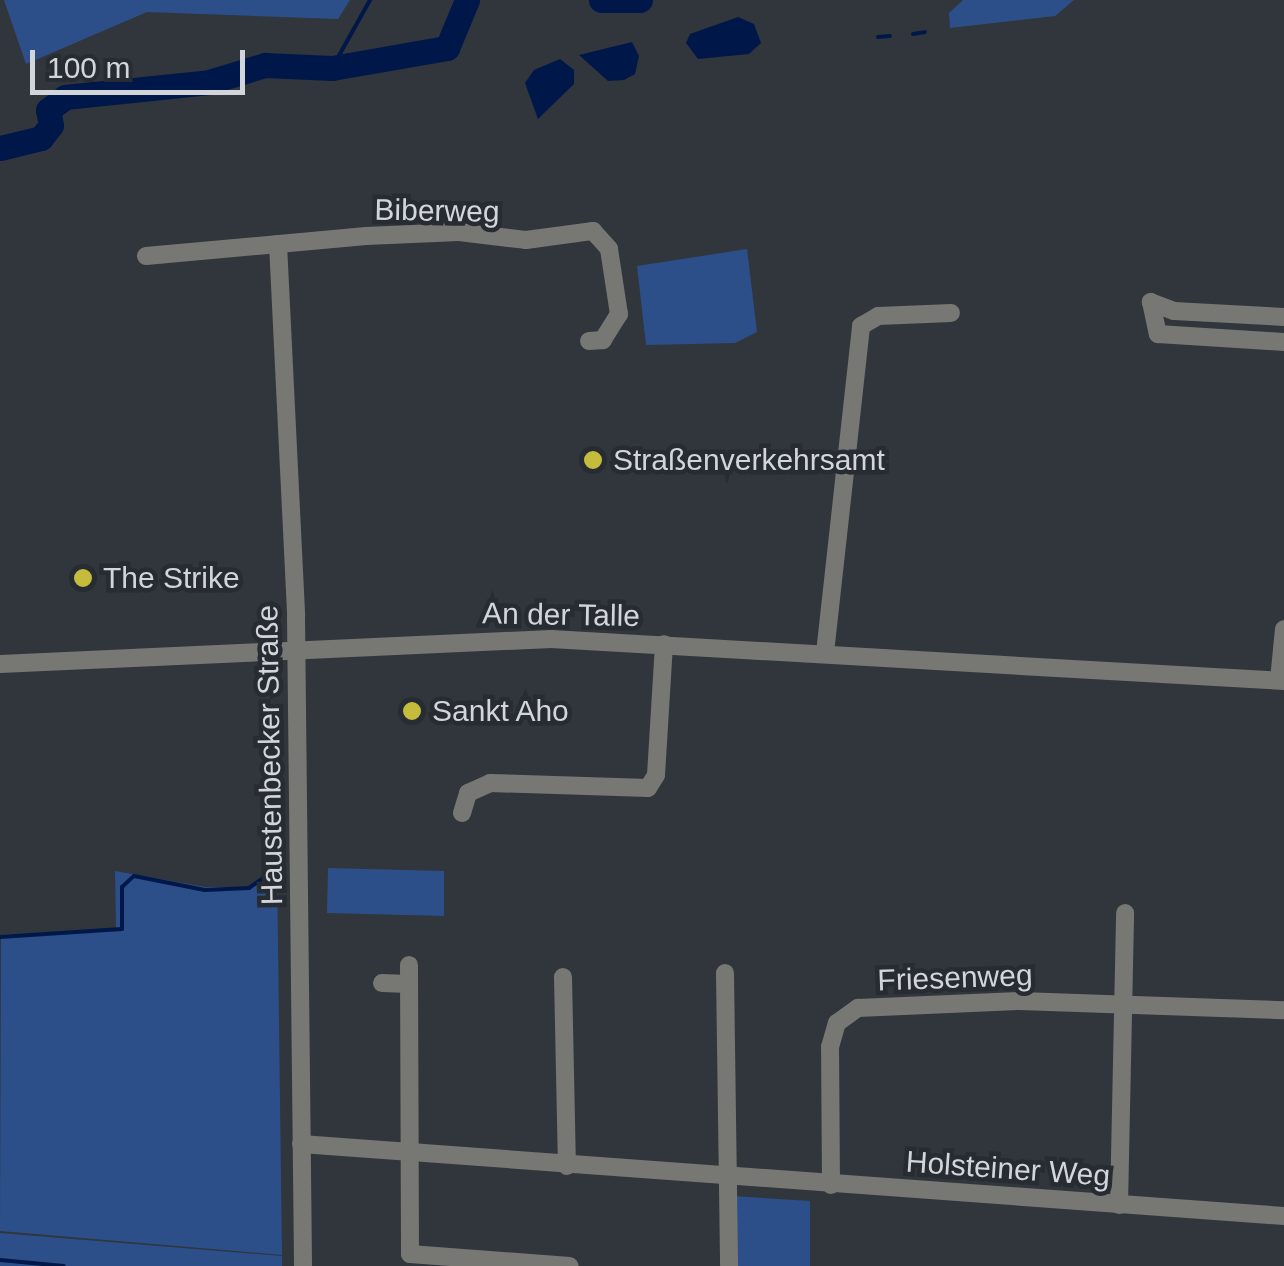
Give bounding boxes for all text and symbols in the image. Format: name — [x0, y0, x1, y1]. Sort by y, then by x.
scale bar — [35, 30, 250, 92]
text: 100 m — [47, 51, 130, 84]
street label: Biberweg — [374, 192, 500, 230]
place label: Straßenverkehrsamt — [613, 442, 885, 478]
marker: Straßenverkehrsamt — [582, 449, 604, 471]
place label: The Strike — [103, 560, 240, 596]
marker: The Strike — [72, 567, 94, 589]
street label: An der Talle — [481, 596, 641, 634]
street label: Haustenbecker Straße — [249, 605, 291, 905]
place label: Sankt Aho — [432, 693, 570, 729]
marker: Sankt Aho — [401, 700, 423, 722]
street label: Friesenweg — [877, 957, 1033, 999]
street label: Holsteiner Weg — [905, 1144, 1111, 1194]

